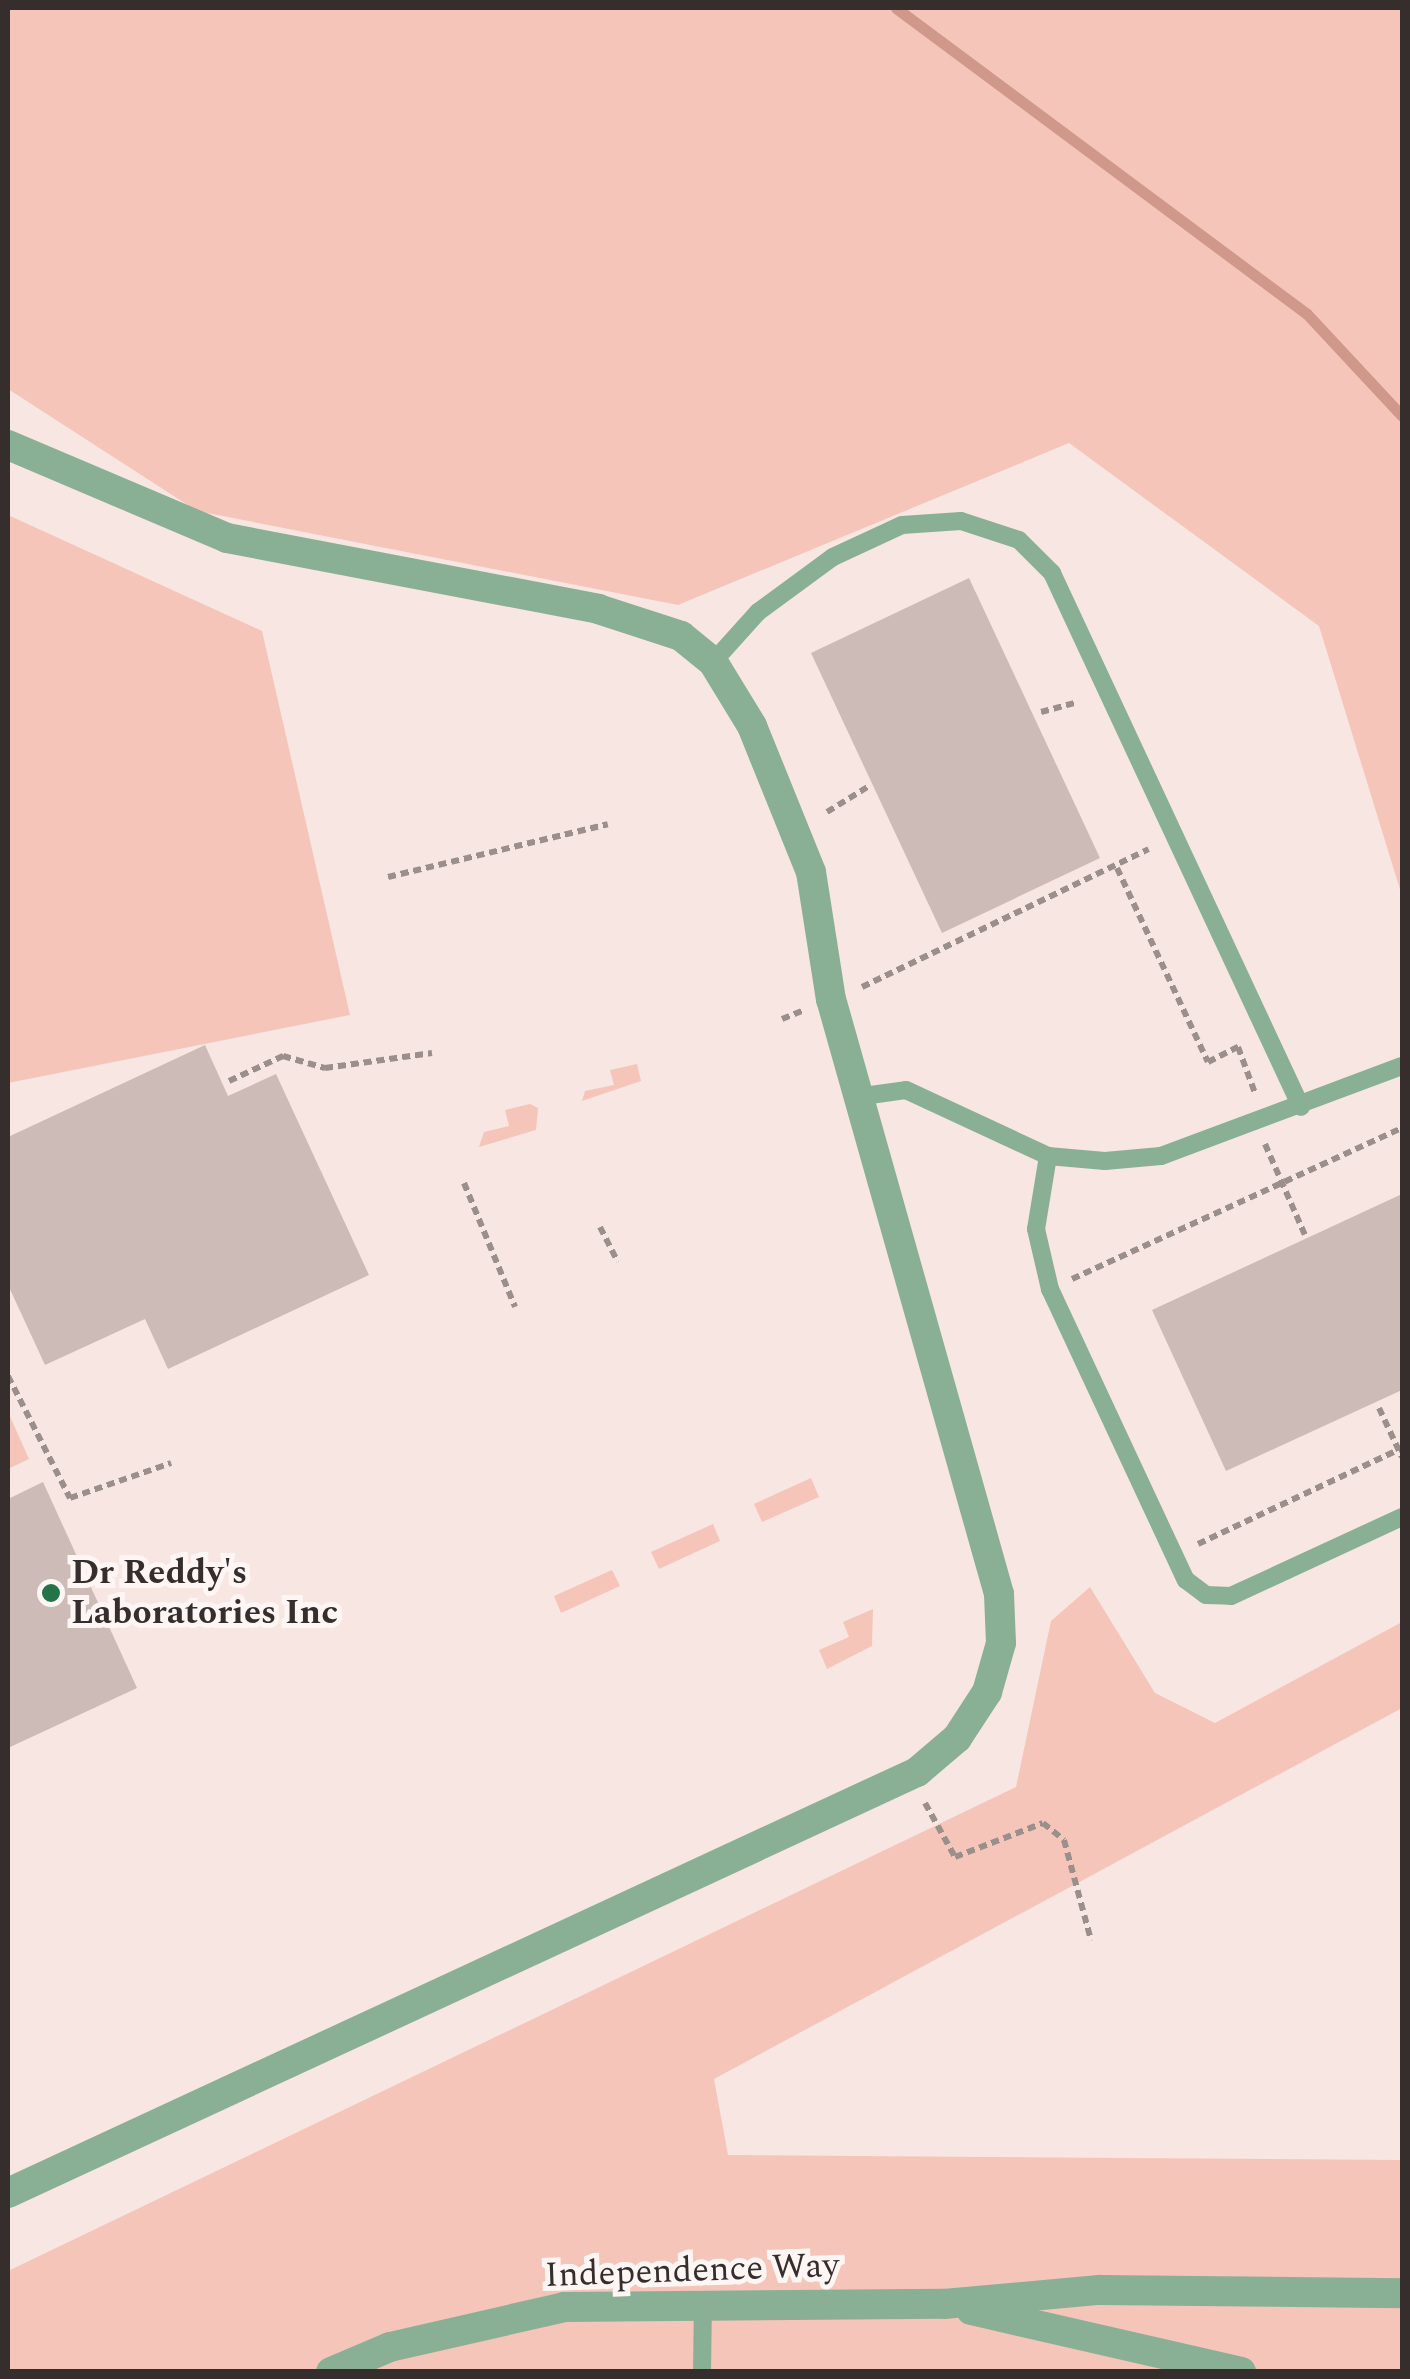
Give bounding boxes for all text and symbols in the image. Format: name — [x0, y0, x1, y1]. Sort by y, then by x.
place label: Dr Reddy's Laboratories Inc — [71, 1552, 338, 1634]
marker: Dr Reddy's Laboratories Inc — [40, 1582, 62, 1604]
street label: Independence Way — [544, 2245, 840, 2297]

